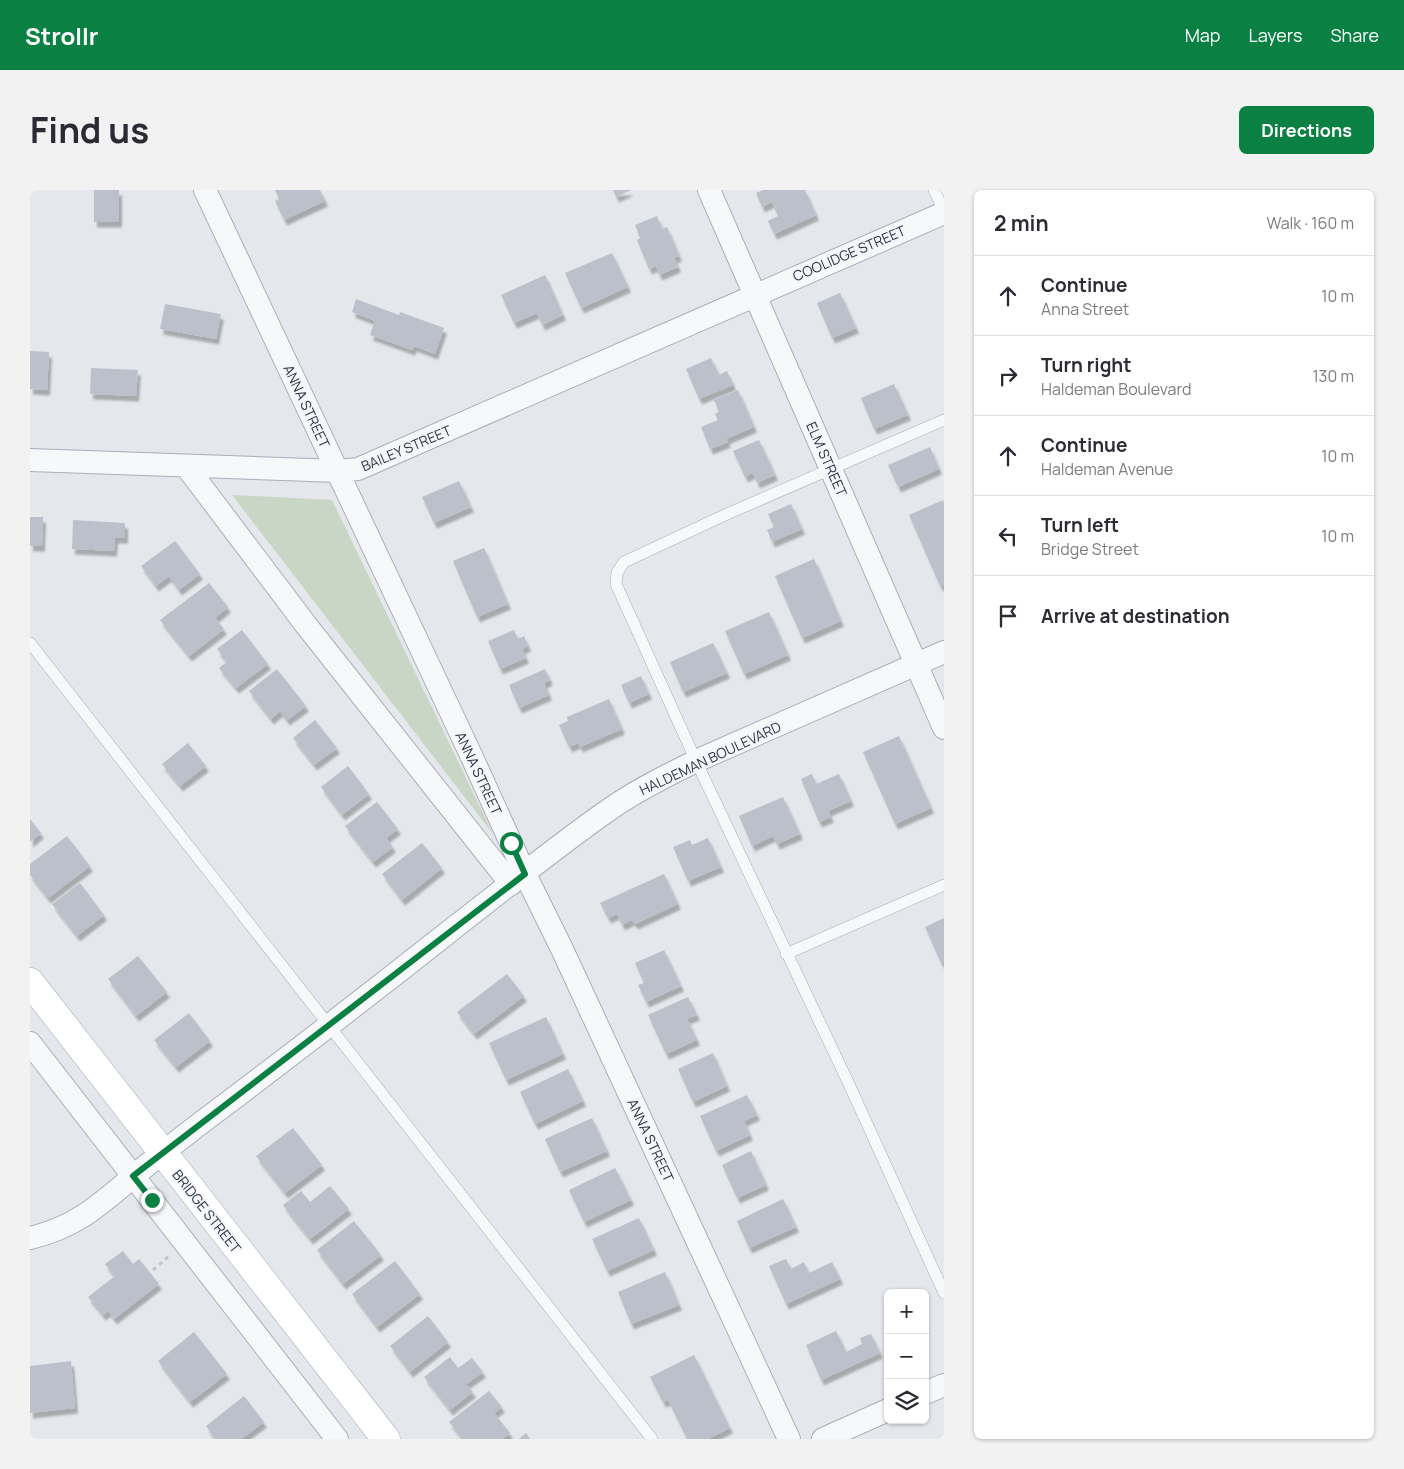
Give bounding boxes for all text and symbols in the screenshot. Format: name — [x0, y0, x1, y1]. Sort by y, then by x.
text: Strollr — [25, 19, 98, 52]
text: Map — [1185, 23, 1220, 47]
text: Layers — [1248, 23, 1302, 47]
text: Share — [1330, 23, 1379, 47]
text: Find us — [30, 106, 149, 154]
button: Directions — [1239, 106, 1374, 154]
text: 2 min — [994, 209, 1049, 237]
text: Walk · 160 m — [1266, 212, 1354, 234]
street label: COOLIDGE STREET — [790, 220, 909, 285]
text: Continue — [1041, 272, 1127, 298]
icon: ahead — [994, 282, 1022, 310]
text: 10 m — [1321, 285, 1354, 307]
text: Anna Street — [1041, 298, 1129, 320]
text: Turn right — [1041, 352, 1131, 378]
street label: ANNA STREET — [279, 361, 335, 451]
icon: right — [994, 362, 1022, 390]
text: 130 m — [1312, 365, 1354, 387]
text: Haldeman Boulevard — [1041, 378, 1192, 400]
street label: ELM STREET — [802, 419, 852, 500]
street label: BAILEY STREET — [358, 420, 454, 475]
text: Continue — [1041, 432, 1127, 458]
icon: ahead — [994, 442, 1022, 470]
text: 10 m — [1321, 445, 1354, 467]
text: Haldeman Avenue — [1041, 458, 1173, 480]
text: Turn left — [1041, 512, 1119, 538]
icon: left — [994, 522, 1022, 550]
text: 10 m — [1321, 525, 1354, 547]
text: Bridge Street — [1041, 538, 1139, 560]
icon: arrive — [994, 602, 1022, 630]
text: Arrive at destination — [1041, 603, 1230, 629]
street label: HALDEMAN BOULEVARD — [636, 717, 784, 799]
street label: ANNA STREET — [451, 728, 507, 818]
route start — [500, 832, 523, 855]
street label: ANNA STREET — [623, 1095, 679, 1185]
street label: BRIDGE STREET — [168, 1165, 246, 1257]
route end — [141, 1189, 164, 1212]
map controls — [884, 1289, 929, 1424]
button: + — [884, 1289, 929, 1334]
button: − — [884, 1334, 929, 1379]
button: layers — [884, 1379, 929, 1424]

